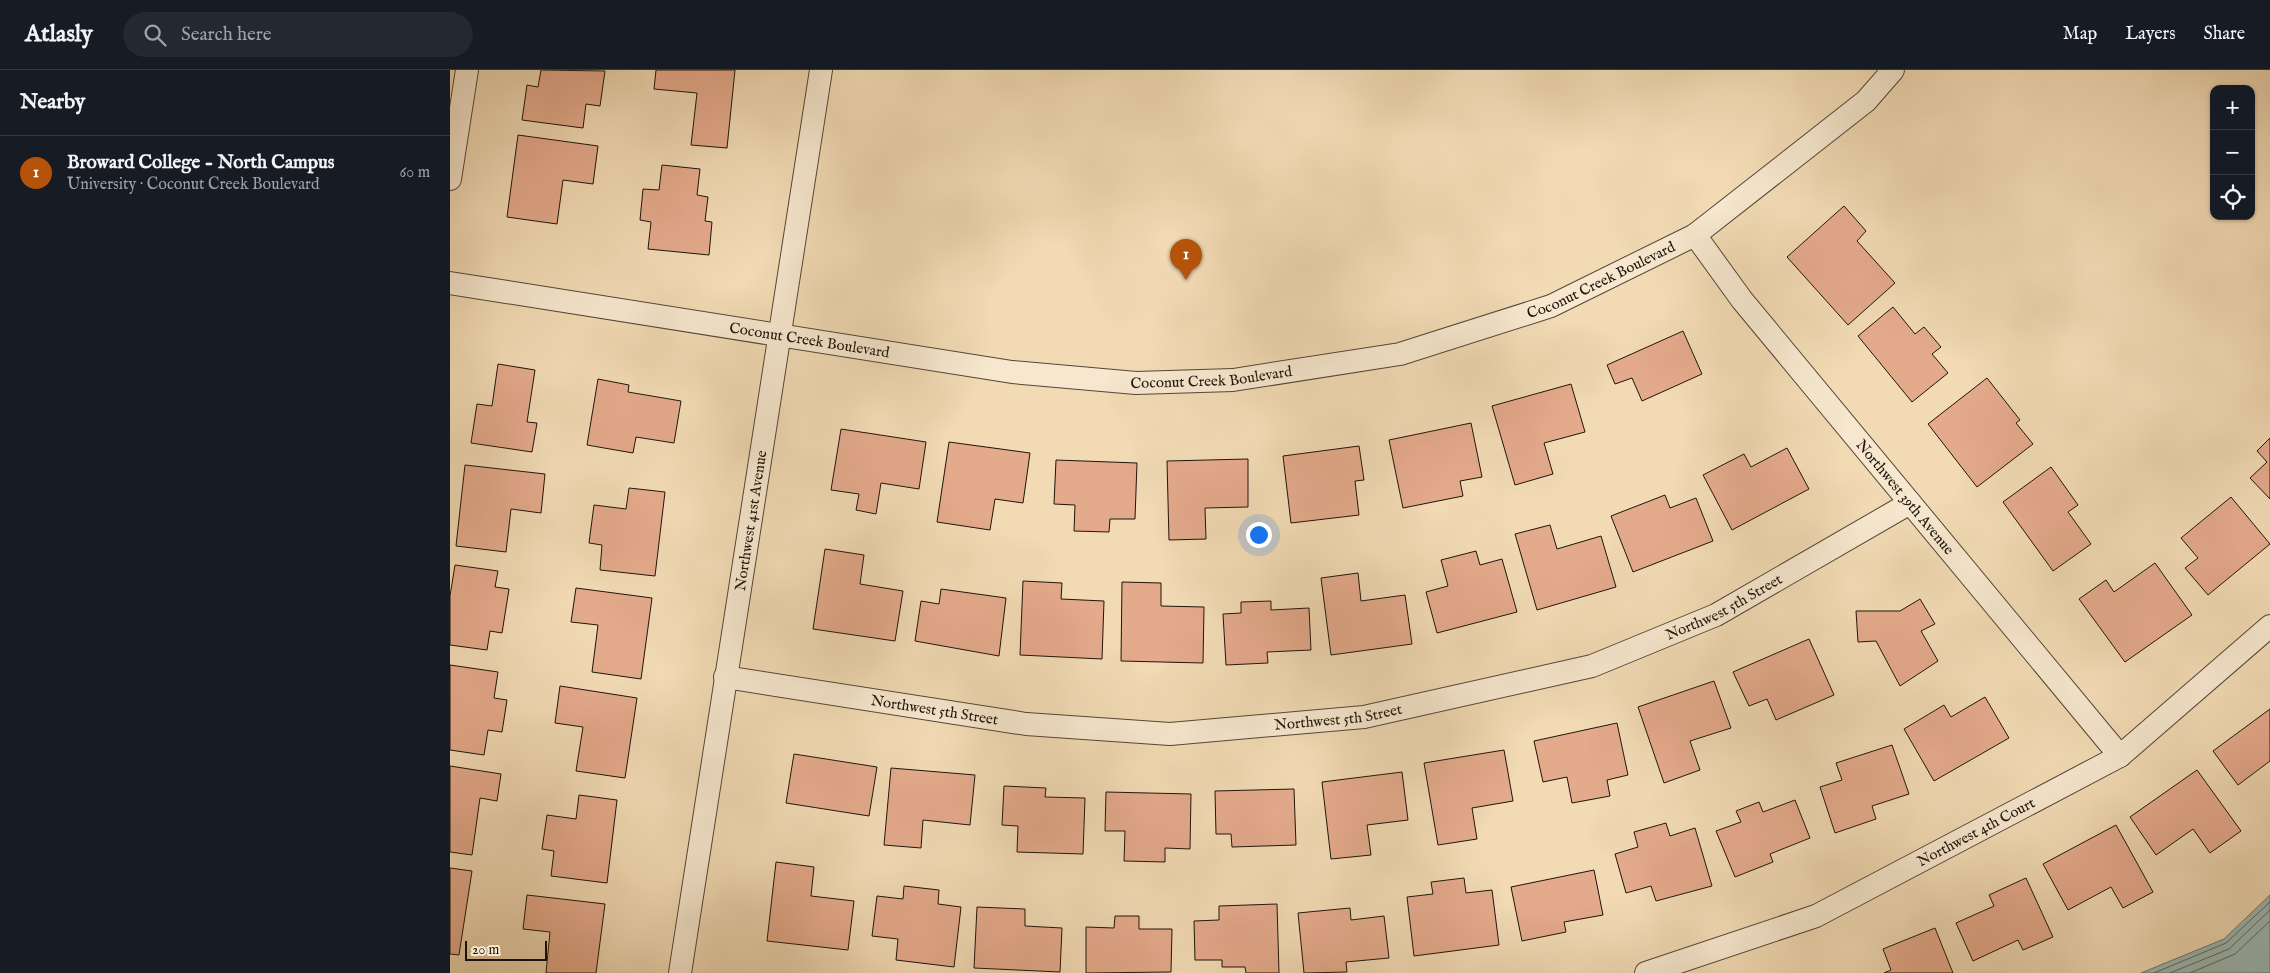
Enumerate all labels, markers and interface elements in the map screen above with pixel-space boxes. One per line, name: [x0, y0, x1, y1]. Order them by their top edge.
search box: [123, 12, 473, 57]
text: Atlasly: [25, 19, 93, 50]
icon: search: [141, 21, 169, 49]
text: Search here: [181, 23, 271, 47]
text: Map: [2063, 23, 2097, 46]
text: Layers: [2125, 23, 2176, 46]
text: Share: [2204, 23, 2245, 46]
map controls: [2210, 85, 2255, 220]
button: +: [2210, 85, 2255, 130]
text: Nearby: [20, 89, 85, 116]
button: −: [2210, 130, 2255, 175]
text: Broward College - North Campus: [67, 151, 335, 175]
text: 1: [33, 163, 39, 183]
text: 60 m: [400, 163, 430, 183]
text: University · Coconut Creek Boulevard: [67, 175, 319, 195]
button: locate: [2210, 175, 2255, 220]
street label: Coconut Creek Boulevard: [1524, 236, 1679, 323]
pin: 1: [1170, 239, 1202, 280]
street label: Coconut Creek Boulevard: [728, 318, 892, 362]
street label: Coconut Creek Boulevard: [1130, 361, 1294, 393]
street label: Northwest 39th Avenue: [1852, 435, 1959, 558]
street label: Northwest 41st Avenue: [730, 449, 771, 592]
your location: [1246, 522, 1272, 548]
street label: Northwest 5th Street: [1663, 569, 1786, 644]
street label: Northwest 5th Street: [869, 690, 999, 729]
street label: Northwest 5th Street: [1273, 699, 1404, 734]
street label: Northwest 4th Court: [1914, 793, 2038, 871]
scale bar: [465, 938, 548, 961]
text: 20 m: [472, 941, 499, 959]

